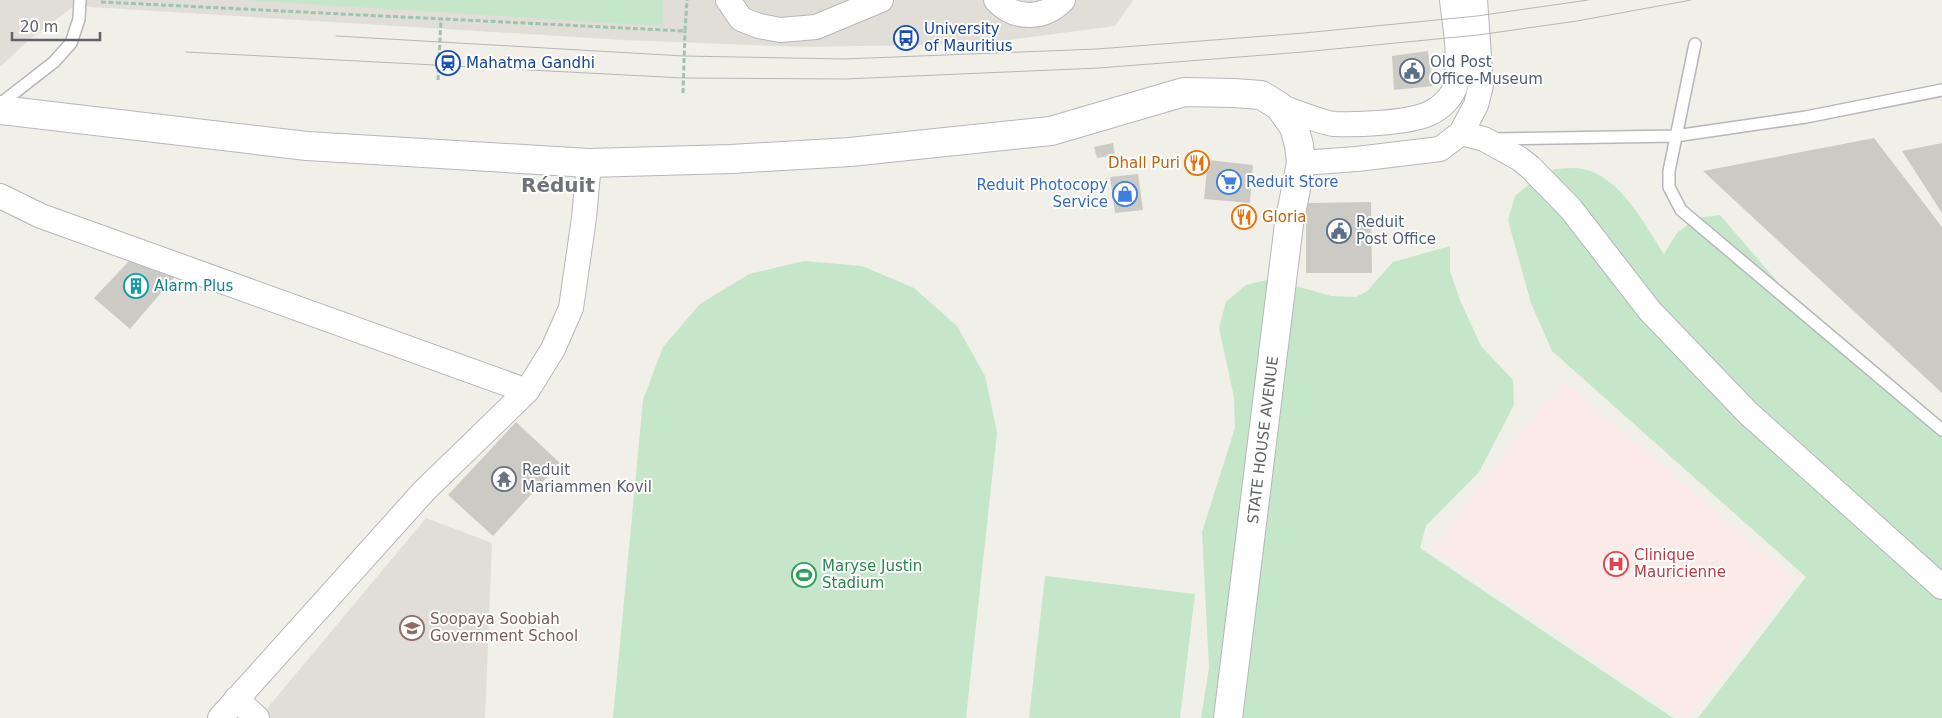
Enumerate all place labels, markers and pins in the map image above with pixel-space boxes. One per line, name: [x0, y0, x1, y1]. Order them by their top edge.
place label: University of Mauritius: [924, 20, 1013, 55]
bus stop icon: University of Mauritius: [893, 25, 919, 51]
station icon: Mahatma Gandhi: [435, 50, 461, 76]
place label: Old Post Office-Museum: [1430, 53, 1543, 88]
place label: Mahatma Gandhi: [466, 54, 595, 72]
public building icon: Old Post Office-Museum: [1399, 58, 1425, 84]
restaurant icon: Dhall Puri: [1184, 150, 1210, 176]
place label: Dhall Puri: [1108, 154, 1180, 172]
supermarket icon: Reduit Store: [1216, 169, 1242, 195]
place label: Reduit Store: [1246, 173, 1338, 191]
place label: Reduit Photocopy Service: [977, 176, 1108, 211]
shop icon: Reduit Photocopy Service: [1112, 181, 1138, 207]
restaurant icon: Gloria: [1231, 204, 1257, 230]
place label: Gloria: [1262, 208, 1307, 226]
place label: Reduit Post Office: [1356, 213, 1436, 248]
public building icon: Reduit Post Office: [1326, 218, 1352, 244]
building icon: Alarm Plus: [123, 273, 149, 299]
place label: Alarm Plus: [154, 277, 234, 295]
place label: Reduit Mariammen Kovil: [522, 461, 652, 496]
temple icon: Reduit Mariammen Kovil: [491, 466, 517, 492]
place label: Clinique Mauricienne: [1634, 546, 1726, 581]
hospital icon: Clinique Mauricienne: [1603, 551, 1629, 577]
place label: Maryse Justin Stadium: [822, 557, 922, 592]
sports icon: Maryse Justin Stadium: [791, 562, 817, 588]
place label: Soopaya Soobiah Government School: [430, 610, 578, 645]
school or university icon: Soopaya Soobiah Government School: [399, 615, 425, 641]

